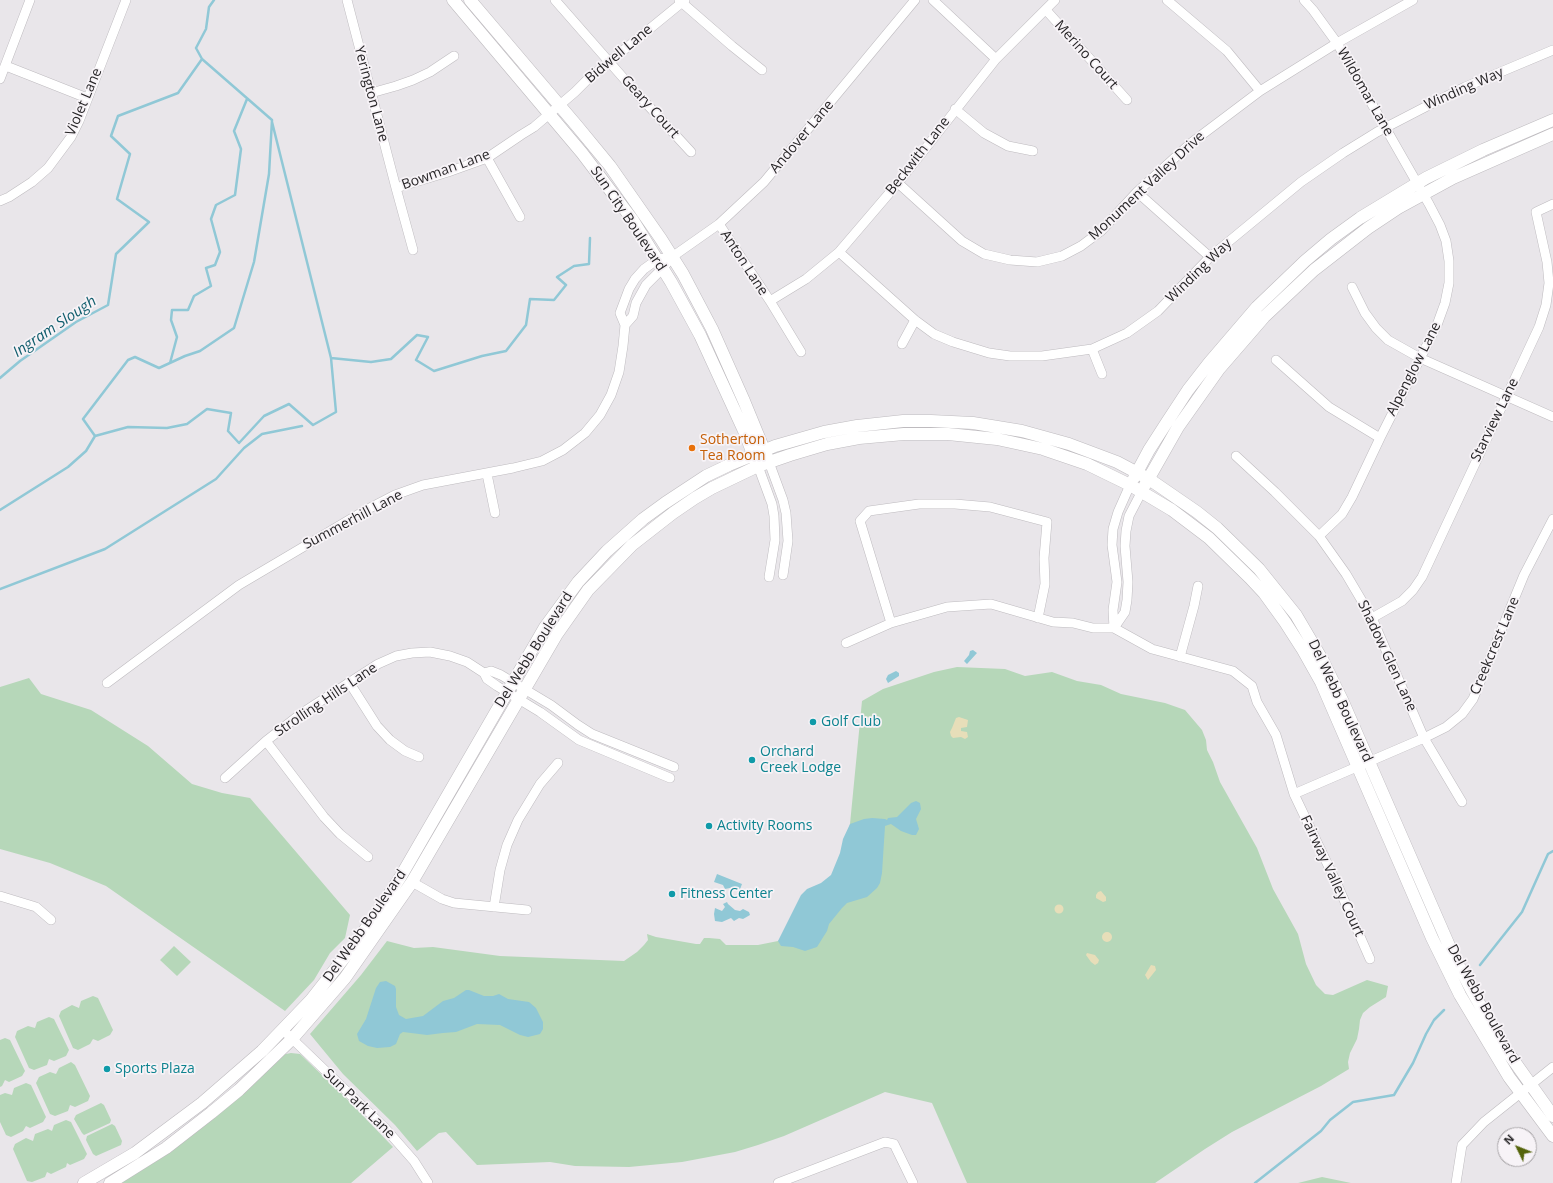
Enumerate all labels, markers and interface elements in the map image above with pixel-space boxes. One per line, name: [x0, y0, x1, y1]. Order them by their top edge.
street label: Merino Court: [1051, 17, 1121, 93]
street label: Bidwell Lane: [582, 21, 656, 87]
street label: Yerington Lane: [350, 44, 392, 144]
street label: Wildomar Lane: [1333, 45, 1397, 139]
street label: Winding Way: [1422, 64, 1506, 114]
street label: Violet Lane: [62, 66, 106, 138]
street label: Geary Court: [617, 72, 683, 142]
street label: Andover Lane: [767, 97, 837, 177]
street label: Beckwith Lane: [882, 114, 954, 198]
street label: Monument Valley Drive: [1086, 128, 1208, 244]
street label: Bowman Lane: [400, 146, 492, 194]
street label: Sun City Boulevard: [587, 163, 669, 275]
street label: Anton Lane: [717, 227, 771, 299]
street label: Winding Way: [1163, 236, 1235, 306]
water label: Ingram Slough: [10, 292, 100, 362]
street label: Alpenglow Lane: [1383, 319, 1445, 419]
street label: Starview Lane: [1468, 376, 1522, 464]
place label: Sotherton Tea Room: [700, 432, 765, 464]
marker: Sotherton Tea Room: [687, 443, 697, 453]
street label: Summerhill Lane: [300, 487, 406, 553]
street label: Del Webb Boulevard: [492, 589, 576, 711]
street label: Creekcrest Lane: [1467, 595, 1523, 697]
street label: Shadow Glen Lane: [1354, 598, 1420, 714]
street label: Del Webb Boulevard: [1304, 637, 1376, 765]
street label: Strolling Hills Lane: [272, 659, 380, 741]
place label: Golf Club: [821, 714, 881, 730]
marker: Golf Club: [808, 717, 818, 727]
place label: Orchard Creek Lodge: [760, 744, 841, 776]
marker: Orchard Creek Lodge: [747, 755, 757, 765]
street label: Fairway Valley Court: [1297, 813, 1367, 939]
place label: Activity Rooms: [717, 818, 812, 834]
marker: Activity Rooms: [704, 821, 714, 831]
street label: Del Webb Boulevard: [320, 867, 410, 985]
place label: Fitness Center: [680, 886, 773, 902]
marker: Fitness Center: [667, 889, 677, 899]
street label: Del Webb Boulevard: [1443, 942, 1523, 1066]
place label: Sports Plaza: [115, 1061, 195, 1077]
marker: Sports Plaza: [102, 1064, 112, 1074]
street label: Sun Park Lane: [320, 1066, 398, 1142]
north arrow: [1497, 1127, 1537, 1167]
text: N: [1500, 1131, 1517, 1148]

